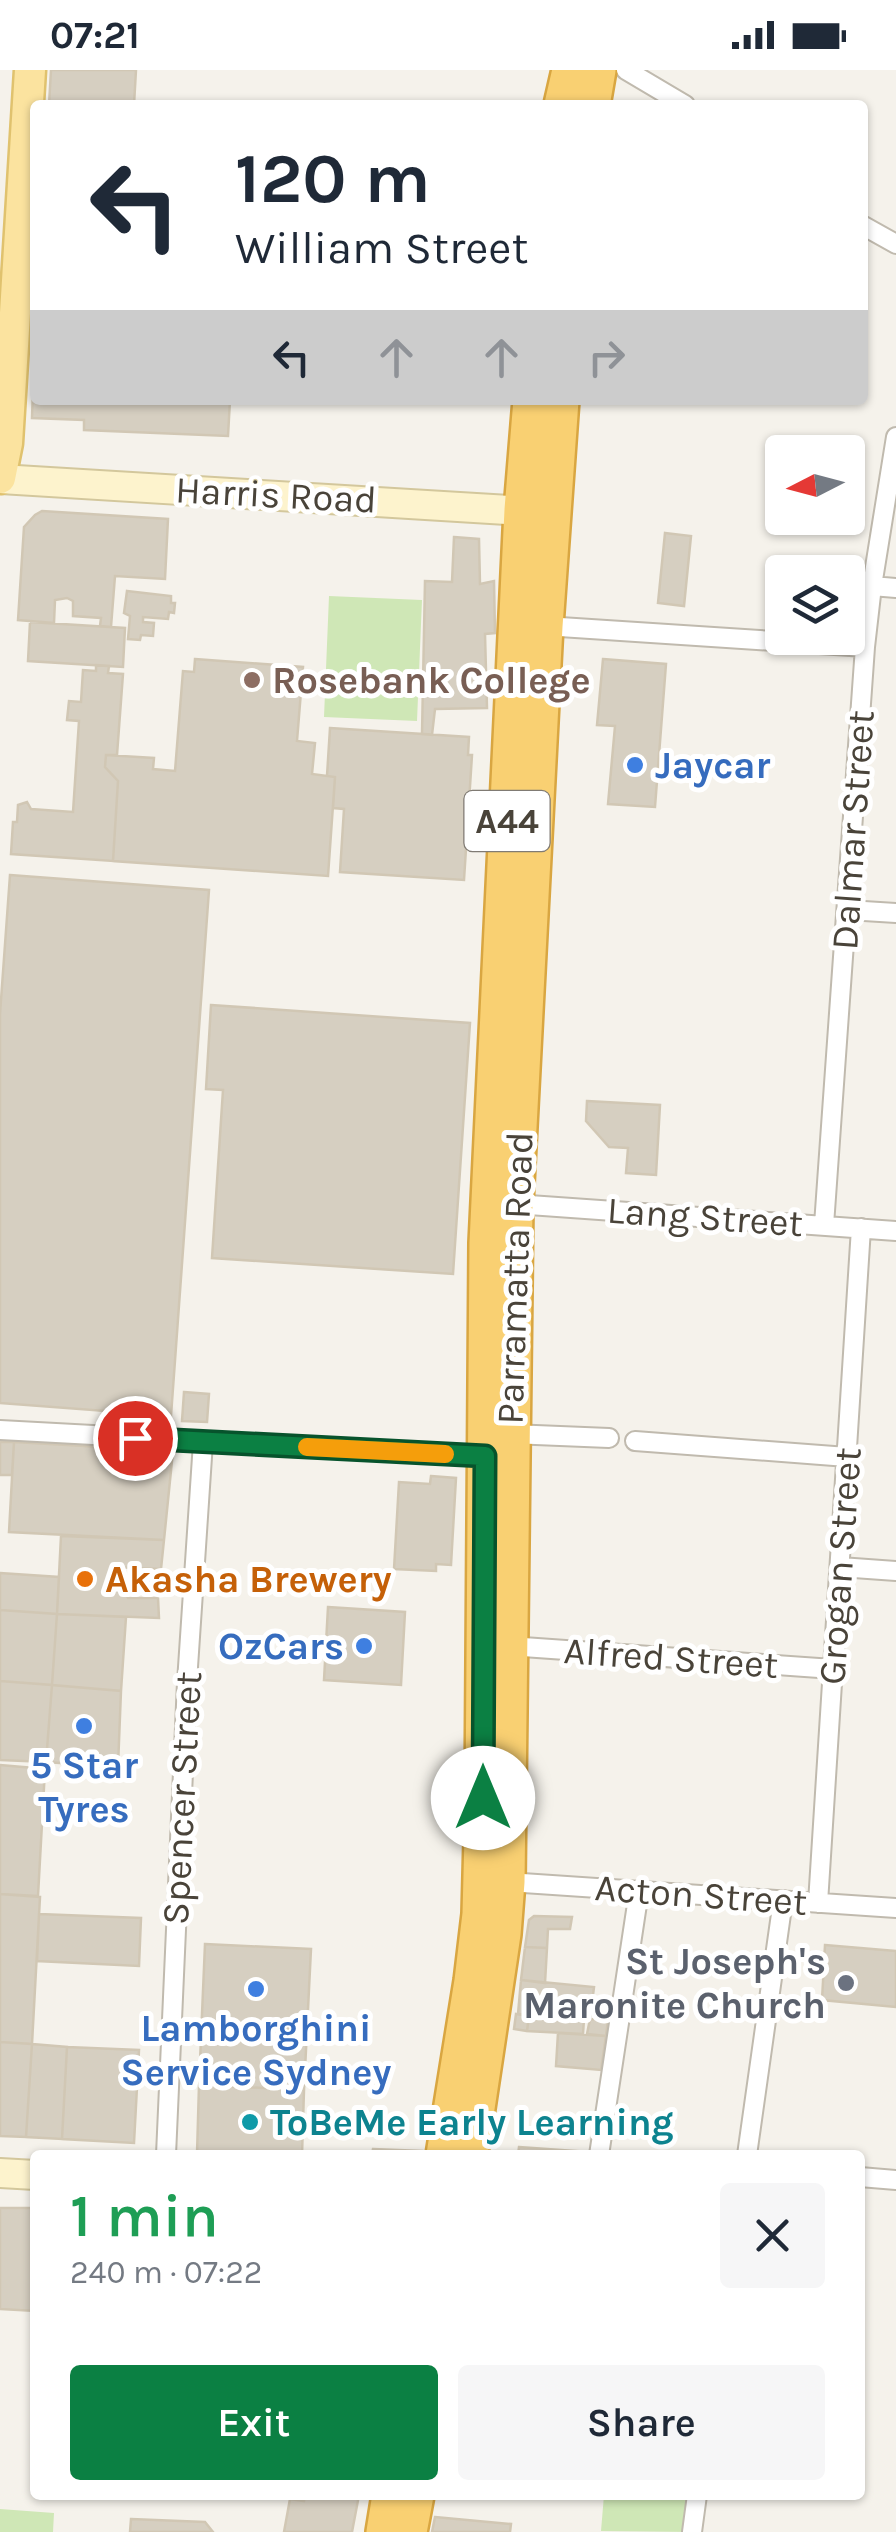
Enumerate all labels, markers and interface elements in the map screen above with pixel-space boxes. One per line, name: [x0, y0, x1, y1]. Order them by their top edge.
text: 07:21: [50, 13, 140, 58]
text: 120 m: [235, 138, 431, 220]
icon: left: [70, 140, 200, 270]
text: William Street: [235, 222, 528, 274]
icon: left: [264, 330, 319, 385]
icon: ahead: [369, 330, 424, 385]
icon: ahead: [474, 330, 529, 385]
icon: right: [579, 330, 634, 385]
north arrow: [765, 435, 865, 535]
map controls: [765, 435, 865, 655]
street label: Harris Road: [174, 467, 378, 523]
button: layers: [765, 555, 865, 655]
place label: Rosebank College: [272, 658, 591, 703]
marker: Rosebank College: [241, 669, 263, 691]
street label: Dalmar Street: [822, 709, 884, 951]
place label: Jaycar: [655, 743, 771, 788]
marker: Jaycar: [624, 754, 646, 776]
road number: A44: [464, 791, 550, 851]
street label: Parramatta Road: [487, 1131, 543, 1425]
street label: Lang Street: [605, 1188, 805, 1246]
pin: [93, 1396, 178, 1481]
icon: arrive: [108, 1411, 163, 1466]
street label: Grogan Street: [809, 1446, 871, 1686]
place label: Akasha Brewery: [105, 1557, 392, 1602]
marker: Akasha Brewery: [74, 1568, 96, 1590]
place label: OzCars: [218, 1624, 344, 1669]
street label: Alfred Street: [562, 1628, 780, 1688]
marker: OzCars: [353, 1635, 375, 1657]
street label: Spencer Street: [153, 1670, 211, 1926]
marker: 5 Star Tyres: [73, 1715, 95, 1737]
place label: 5 Star Tyres: [30, 1743, 138, 1832]
position arrow: [431, 1746, 535, 1850]
street label: Acton Street: [593, 1865, 809, 1925]
place label: St Joseph's Maronite Church: [523, 1939, 826, 2028]
marker: St Joseph's Maronite Church: [835, 1972, 857, 1994]
marker: Lamborghini Service Sydney: [245, 1978, 267, 2000]
place label: Lamborghini Service Sydney: [121, 2006, 391, 2095]
place label: ToBeMe Early Learning: [270, 2100, 674, 2145]
marker: ToBeMe Early Learning: [239, 2111, 261, 2133]
text: 1 min: [70, 2181, 219, 2251]
button: close: [720, 2183, 825, 2288]
text: 240 m · 07:22: [70, 2254, 262, 2291]
button: Exit: [70, 2365, 438, 2480]
button: Share: [458, 2365, 825, 2480]

